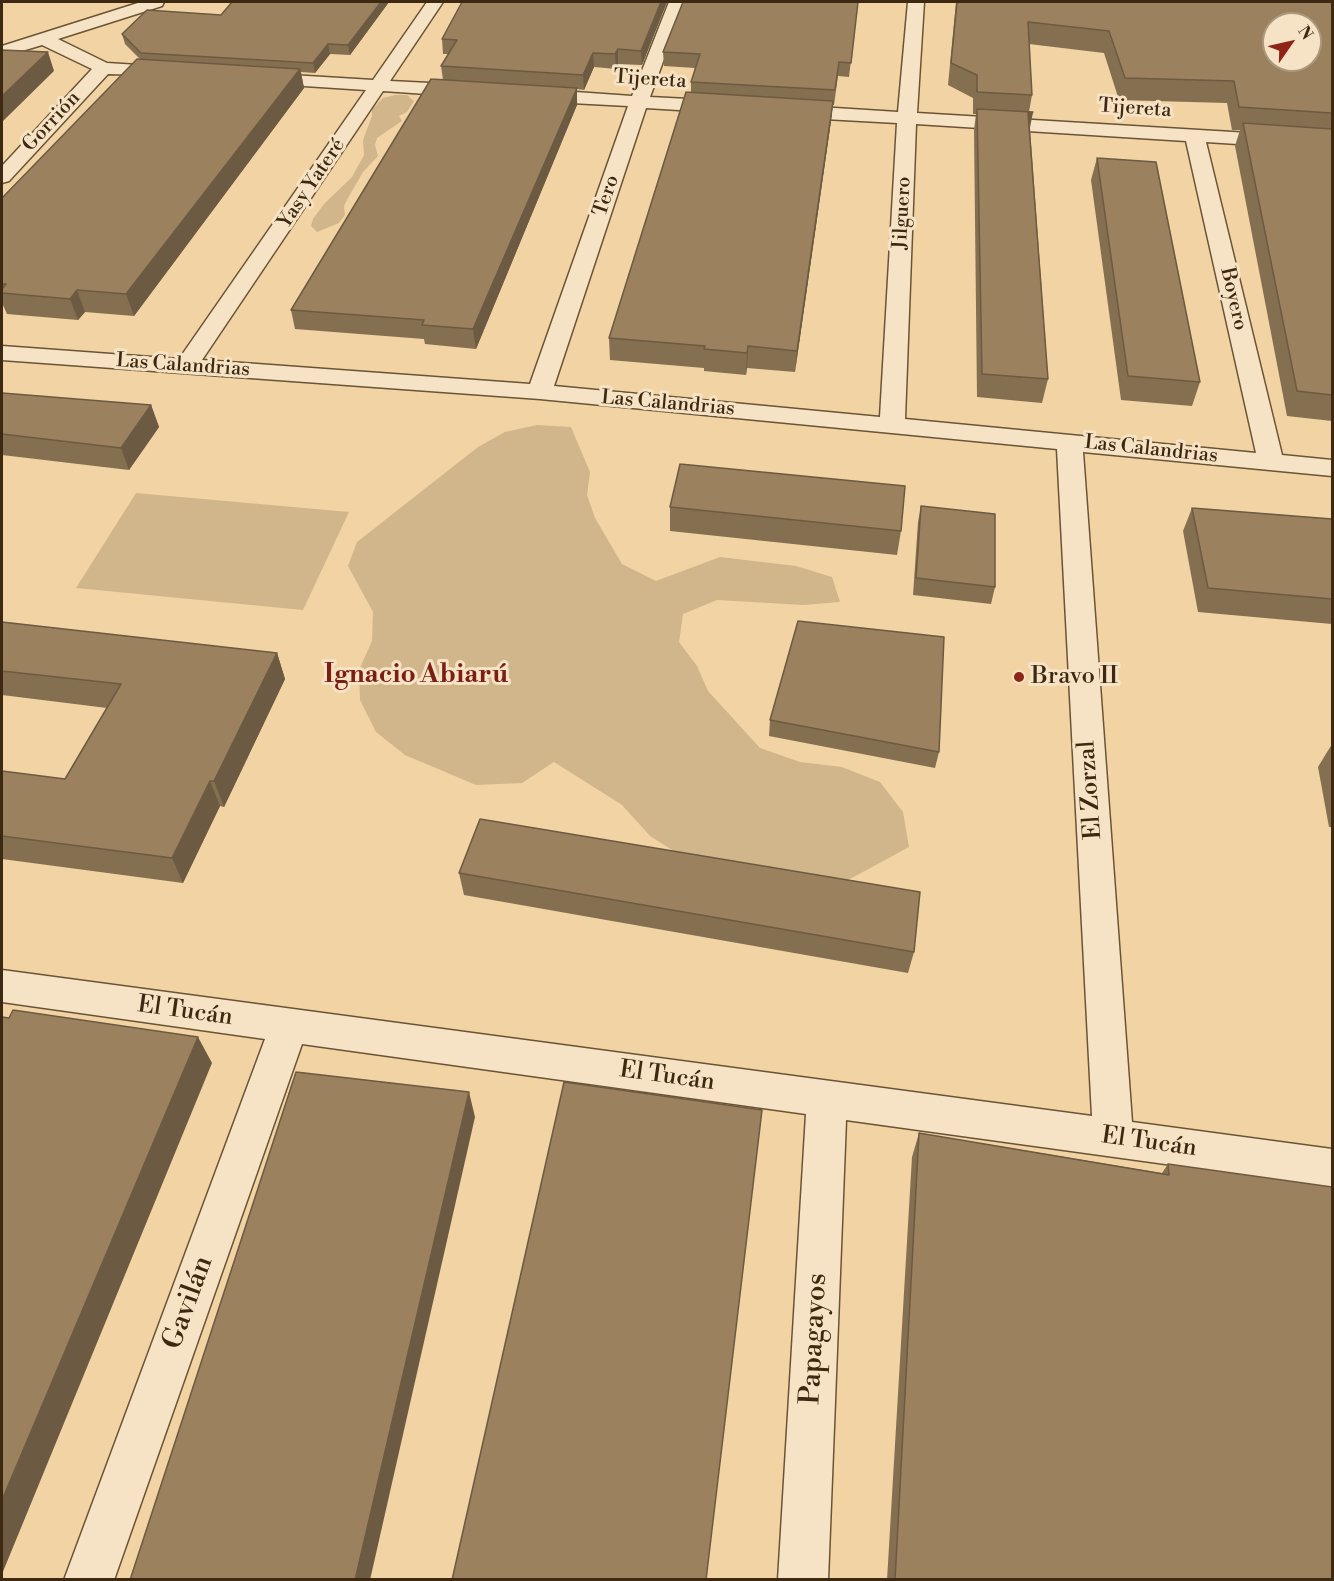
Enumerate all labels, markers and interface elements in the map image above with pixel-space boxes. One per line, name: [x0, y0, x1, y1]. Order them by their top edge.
north arrow: [1262, 12, 1322, 72]
text: N: [1293, 22, 1317, 44]
street label: Tijereta: [613, 65, 687, 95]
street label: Gorrión: [18, 87, 86, 157]
street label: Tijereta: [1098, 94, 1172, 124]
street label: Yasy Yateré: [273, 135, 351, 233]
street label: Tero: [589, 172, 625, 220]
street label: Jilguero: [889, 176, 917, 250]
street label: Boyero: [1214, 265, 1252, 333]
street label: Las Calandrias: [115, 349, 251, 383]
street label: Las Calandrias: [600, 386, 736, 422]
street label: Las Calandrias: [1083, 431, 1219, 469]
district label: Ignacio Abiarú: [324, 660, 508, 692]
place label: Bravo II: [1031, 663, 1118, 691]
marker: Bravo II: [1012, 670, 1026, 684]
street label: El Zorzal: [1073, 740, 1109, 840]
street label: El Tucán: [136, 991, 234, 1033]
street label: El Tucán: [618, 1056, 716, 1098]
street label: El Tucán: [1100, 1122, 1198, 1164]
street label: Gavilán: [157, 1252, 221, 1354]
street label: Papagayos: [795, 1272, 835, 1406]

